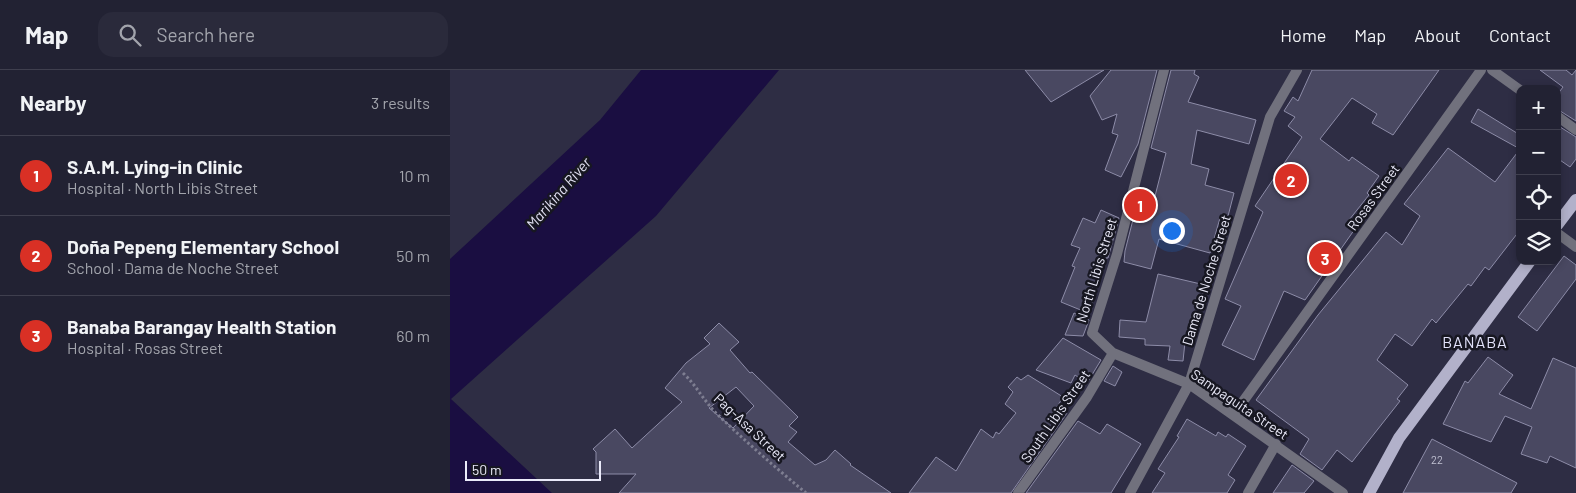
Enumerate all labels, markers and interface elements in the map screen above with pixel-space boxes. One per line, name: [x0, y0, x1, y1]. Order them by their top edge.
search box: [98, 12, 448, 57]
text: Map: [25, 20, 68, 49]
icon: search: [116, 21, 144, 49]
text: Search here: [156, 23, 255, 46]
text: Home: [1280, 24, 1326, 46]
text: Map: [1354, 24, 1386, 46]
text: About: [1414, 24, 1461, 46]
text: Contact: [1489, 24, 1551, 46]
map controls: [1516, 85, 1561, 265]
button: +: [1516, 85, 1561, 130]
text: Nearby: [20, 90, 86, 115]
text: 3 results: [371, 93, 430, 112]
button: −: [1516, 130, 1561, 175]
water label: Marikina River: [522, 153, 595, 233]
text: S.A.M. Lying-in Clinic: [67, 155, 243, 178]
pin: 2: [1275, 161, 1307, 199]
street label: Rosas Street: [1343, 161, 1403, 233]
text: 1: [33, 166, 39, 185]
text: 10 m: [399, 166, 430, 185]
button: locate: [1516, 175, 1561, 220]
text: Hospital · North Libis Street: [67, 178, 258, 197]
pin: 1: [1124, 186, 1156, 224]
street label: Dama de Noche Street: [1178, 213, 1234, 347]
street label: North Libis Street: [1072, 216, 1120, 324]
your location: [1159, 218, 1185, 244]
button: layers: [1516, 220, 1561, 265]
text: Doña Pepeng Elementary School: [67, 235, 339, 258]
pin: 3: [1309, 239, 1341, 277]
text: 2: [32, 246, 40, 265]
text: 50 m: [396, 246, 430, 265]
text: School · Dama de Noche Street: [67, 258, 279, 277]
text: Banaba Barangay Health Station: [67, 315, 337, 338]
text: 3: [32, 326, 40, 345]
text: 60 m: [396, 326, 430, 345]
district label: BANABA: [1442, 332, 1508, 351]
text: Hospital · Rosas Street: [67, 338, 223, 357]
street label: Sampaguita Street: [1188, 365, 1292, 443]
street label: South Libis Street: [1017, 366, 1093, 466]
street label: Pag-Asa Street: [711, 389, 789, 465]
house number: 22: [1431, 453, 1443, 466]
scale bar: [465, 458, 601, 481]
text: 50 m: [472, 461, 501, 478]

